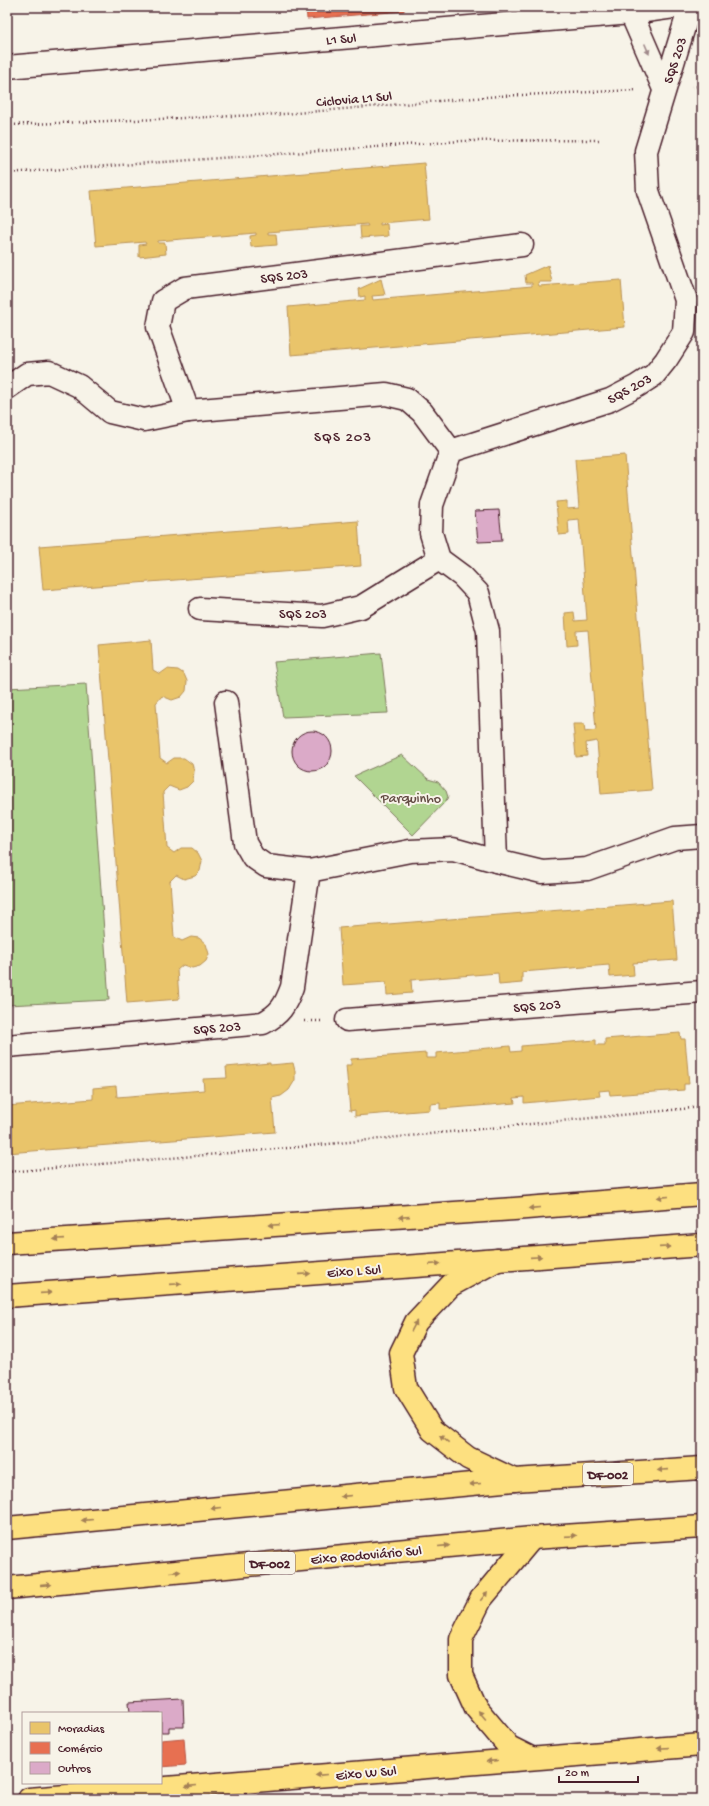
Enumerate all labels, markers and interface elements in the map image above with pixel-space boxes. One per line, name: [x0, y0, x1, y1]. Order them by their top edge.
street label: L1 Sul: [325, 31, 357, 50]
street label: SQS 203: [661, 35, 692, 86]
one-way arrow: [644, 43, 650, 54]
street label: Ciclovia L1 Sul: [315, 89, 393, 112]
street label: SQS 203: [260, 266, 309, 289]
street label: SQS 203: [605, 371, 655, 409]
district label: SQS 203: [314, 429, 372, 447]
street label: SQS 203: [279, 607, 327, 624]
park label: Parquinho: [380, 791, 441, 808]
street label: SQS 203: [513, 997, 562, 1018]
street label: SQS 203: [193, 1019, 242, 1040]
one-way arrow: [657, 1194, 669, 1201]
one-way arrow: [528, 1204, 540, 1211]
one-way arrow: [398, 1213, 410, 1220]
one-way arrow: [268, 1221, 280, 1228]
one-way arrow: [53, 1236, 65, 1243]
one-way arrow: [659, 1244, 671, 1251]
one-way arrow: [530, 1253, 542, 1260]
one-way arrow: [429, 1261, 441, 1268]
street label: Eixo L Sul: [326, 1262, 382, 1283]
one-way arrow: [299, 1270, 311, 1277]
one-way arrow: [170, 1280, 182, 1287]
one-way arrow: [40, 1290, 52, 1297]
one-way arrow: [410, 1321, 417, 1332]
one-way arrow: [439, 1435, 450, 1444]
road number: DF-002: [583, 1463, 633, 1485]
one-way arrow: [657, 1467, 669, 1474]
one-way arrow: [469, 1480, 481, 1487]
one-way arrow: [340, 1493, 352, 1499]
one-way arrow: [210, 1505, 222, 1511]
one-way arrow: [81, 1517, 93, 1523]
one-way arrow: [565, 1532, 577, 1539]
street label: Eixo Rodoviário Sul: [310, 1543, 422, 1570]
one-way arrow: [438, 1543, 450, 1550]
road number: DF-002: [245, 1552, 295, 1574]
one-way arrow: [169, 1569, 181, 1576]
one-way arrow: [40, 1581, 52, 1588]
one-way arrow: [480, 1590, 488, 1601]
one-way arrow: [477, 1709, 486, 1720]
legend: [22, 1712, 162, 1784]
text: Moradias: [58, 1723, 105, 1737]
text: Comércio: [58, 1743, 103, 1757]
one-way arrow: [657, 1744, 669, 1751]
one-way arrow: [486, 1758, 498, 1765]
scale bar: [559, 1758, 638, 1784]
text: Outros: [58, 1763, 91, 1777]
street label: Eixo W Sul: [335, 1763, 397, 1786]
text: 20 m: [565, 1767, 590, 1781]
one-way arrow: [315, 1772, 327, 1779]
one-way arrow: [185, 1783, 197, 1790]

